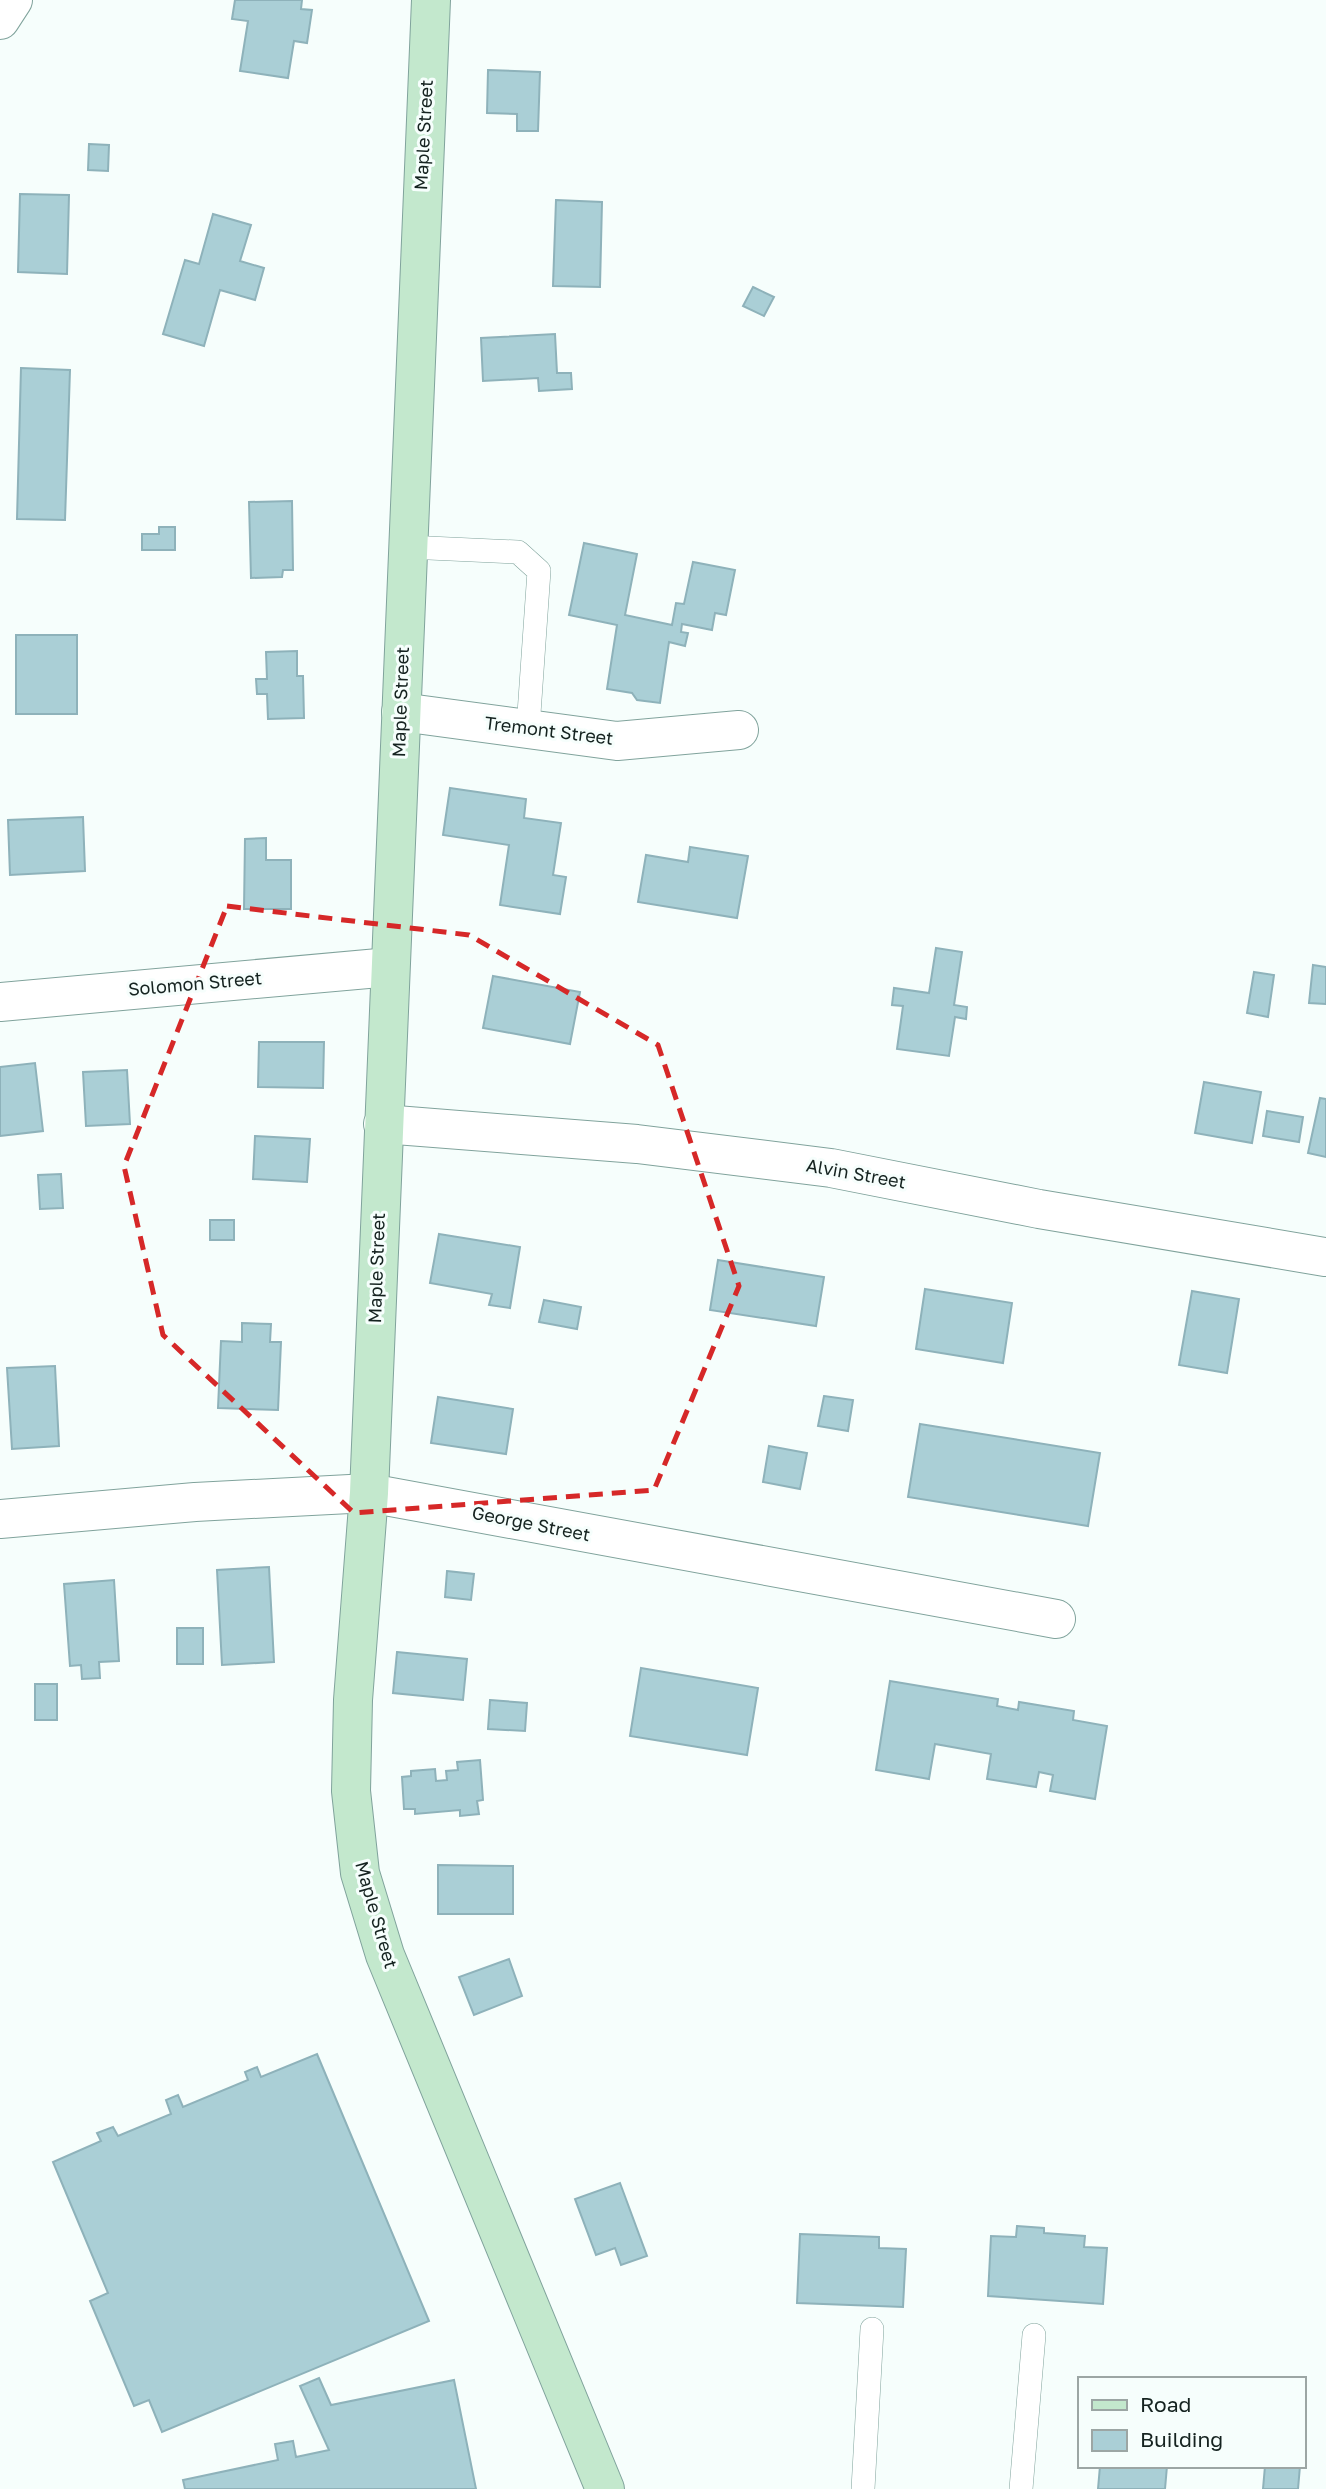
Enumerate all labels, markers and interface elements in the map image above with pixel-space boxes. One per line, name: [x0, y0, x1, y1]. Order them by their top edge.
street label: Maple Street: [409, 79, 437, 191]
street label: Maple Street: [387, 646, 413, 758]
street label: Tremont Street: [484, 711, 615, 749]
street label: Solomon Street: [127, 966, 263, 1000]
street label: Alvin Street: [805, 1153, 908, 1193]
street label: Maple Street: [363, 1212, 389, 1324]
street label: George Street: [470, 1501, 592, 1545]
street label: Maple Street: [351, 1859, 403, 1971]
legend: [1078, 2377, 1305, 2468]
text: Road: [1140, 2391, 1191, 2417]
text: Building: [1140, 2426, 1223, 2452]

